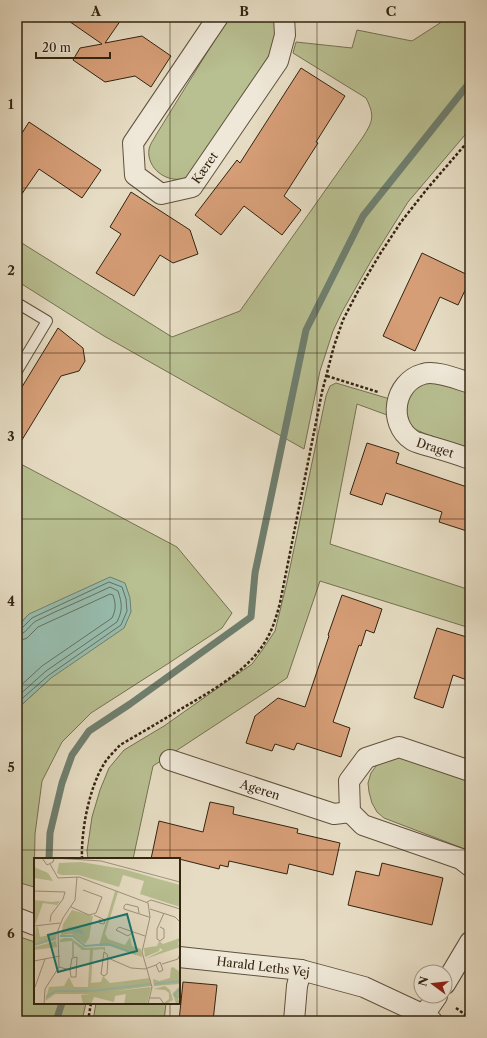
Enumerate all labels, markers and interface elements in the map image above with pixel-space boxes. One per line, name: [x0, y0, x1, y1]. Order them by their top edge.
text: A: [90, 3, 102, 19]
text: B: [239, 3, 249, 19]
text: C: [386, 3, 396, 19]
scale bar: [36, 34, 110, 60]
text: 20 m: [42, 40, 71, 55]
text: 1: [8, 96, 14, 112]
street label: Kæret: [188, 148, 221, 186]
text: 2: [7, 262, 15, 278]
text: 3: [7, 428, 15, 444]
street label: Draget: [415, 434, 456, 461]
text: 4: [7, 593, 15, 609]
text: 5: [7, 759, 15, 775]
street label: Ageren: [237, 776, 282, 803]
inset map: [34, 858, 180, 1004]
text: 6: [7, 925, 15, 941]
street label: Harald Leths Vej: [216, 953, 311, 980]
north arrow: [413, 964, 453, 1004]
text: N: [415, 975, 431, 988]

